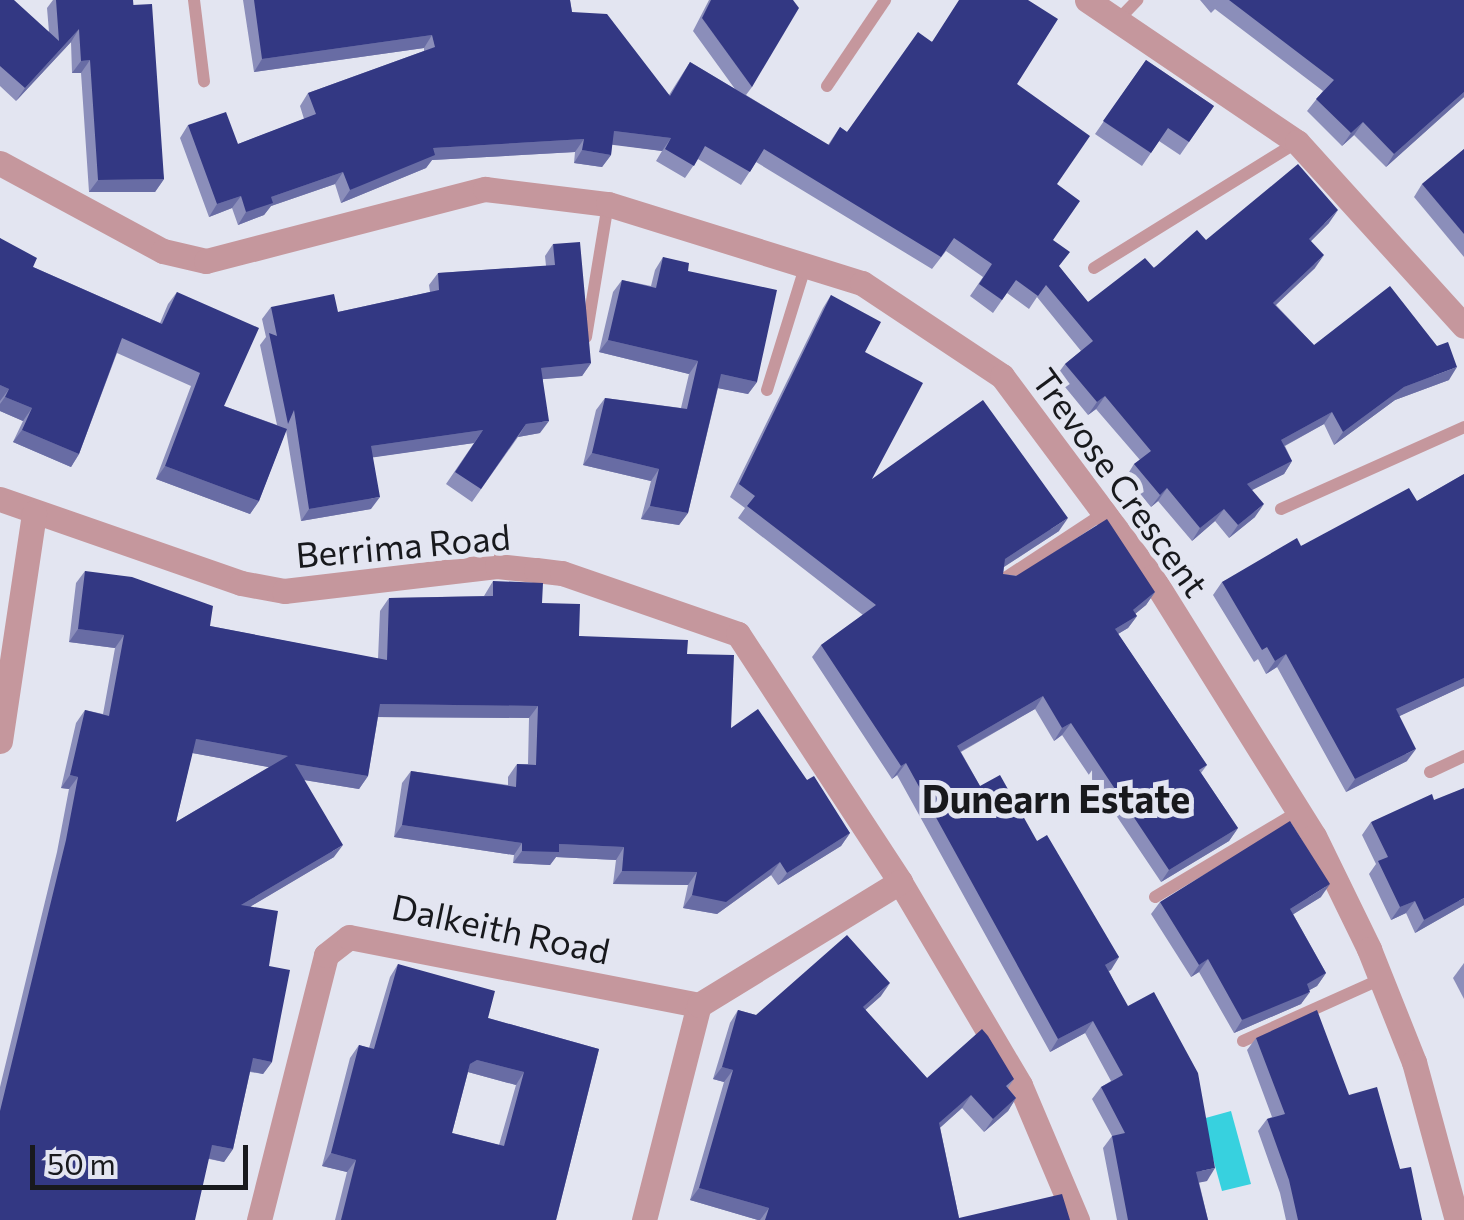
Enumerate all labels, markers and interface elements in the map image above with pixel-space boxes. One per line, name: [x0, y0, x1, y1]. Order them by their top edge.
street label: Trevose Crescent: [1024, 360, 1218, 604]
street label: Berrima Road: [294, 515, 512, 575]
district label: Dunearn Estate: [922, 775, 1190, 821]
street label: Dalkeith Road: [388, 884, 614, 972]
scale bar: [35, 1125, 252, 1187]
text: 50 m: [47, 1144, 116, 1181]

